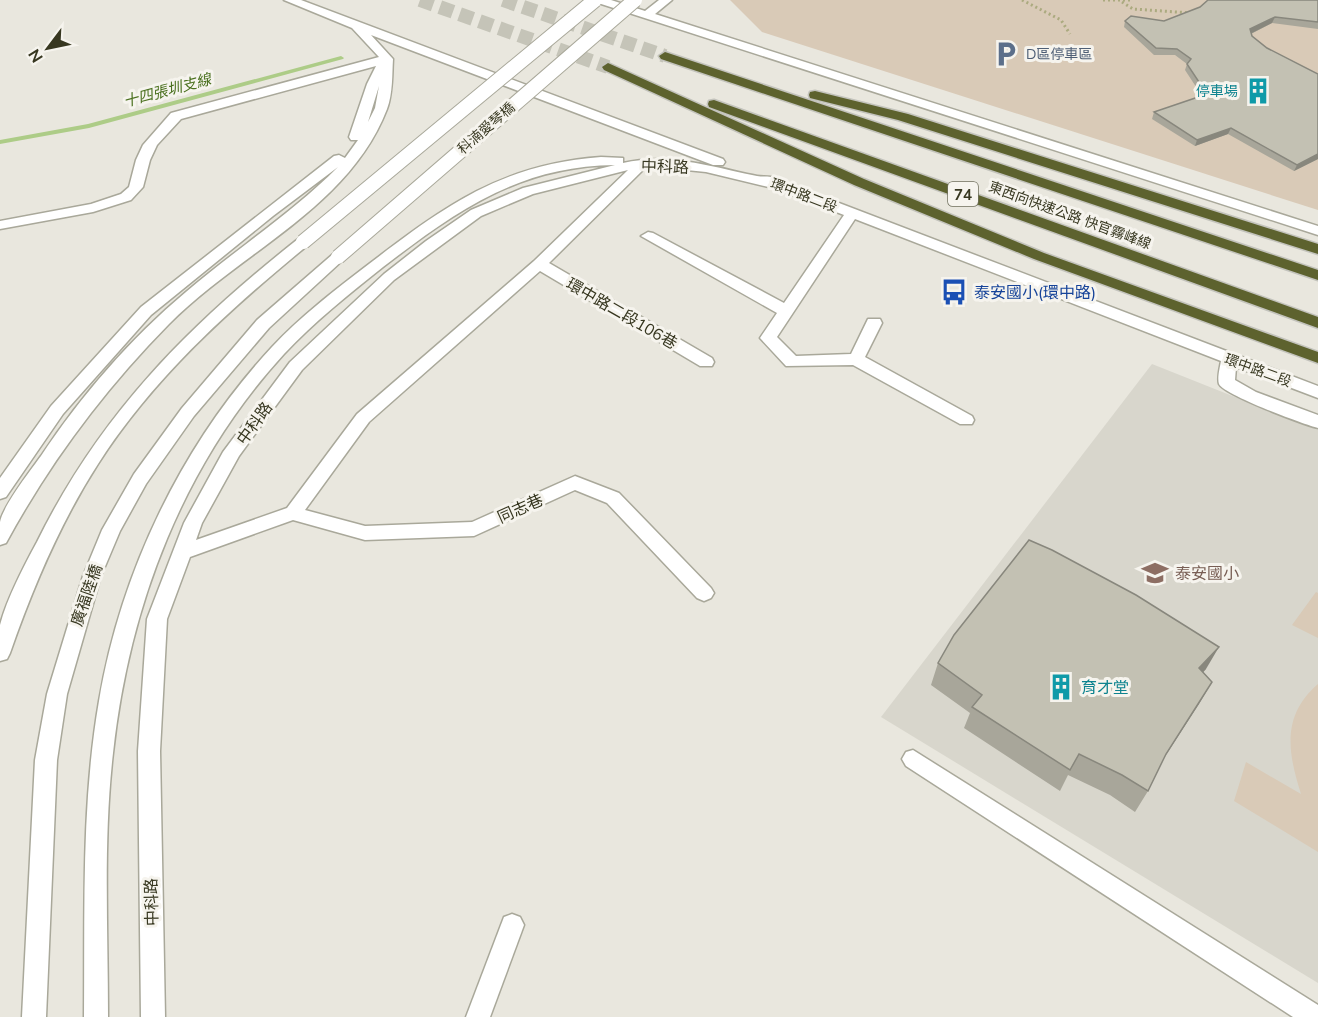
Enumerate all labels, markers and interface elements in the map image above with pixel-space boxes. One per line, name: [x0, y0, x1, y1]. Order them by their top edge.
north arrow: [18, 18, 78, 78]
parking icon: D區停車區: [991, 39, 1021, 69]
place label: D區停車區: [1026, 45, 1092, 63]
text: N: [24, 46, 47, 66]
water label: 十四張圳支線: [121, 69, 215, 111]
building icon: 停車場: [1243, 76, 1273, 106]
place label: 停車場: [1196, 82, 1238, 100]
street label: 科湳愛琴橋: [454, 98, 518, 158]
street label: 中科路: [641, 155, 689, 177]
street label: 環中路二段: [768, 174, 840, 216]
street label: 東西向快速公路 快官霧峰線: [986, 177, 1154, 253]
road number: 74: [948, 182, 978, 206]
street label: 環中路二段106巷: [563, 273, 681, 353]
bus stop icon: 泰安國小(環中路): [939, 277, 969, 307]
place label: 泰安國小(環中路): [974, 282, 1096, 302]
street label: 環中路二段: [1222, 350, 1294, 390]
street label: 中科路: [232, 398, 276, 448]
street label: 同志巷: [494, 489, 546, 527]
school or university icon: 泰安國小: [1140, 558, 1170, 588]
street label: 廣福陸橋: [66, 561, 106, 629]
place label: 泰安國小: [1175, 563, 1239, 583]
building icon: 育才堂: [1046, 672, 1076, 702]
place label: 育才堂: [1081, 677, 1129, 697]
street label: 中科路: [141, 878, 161, 926]

